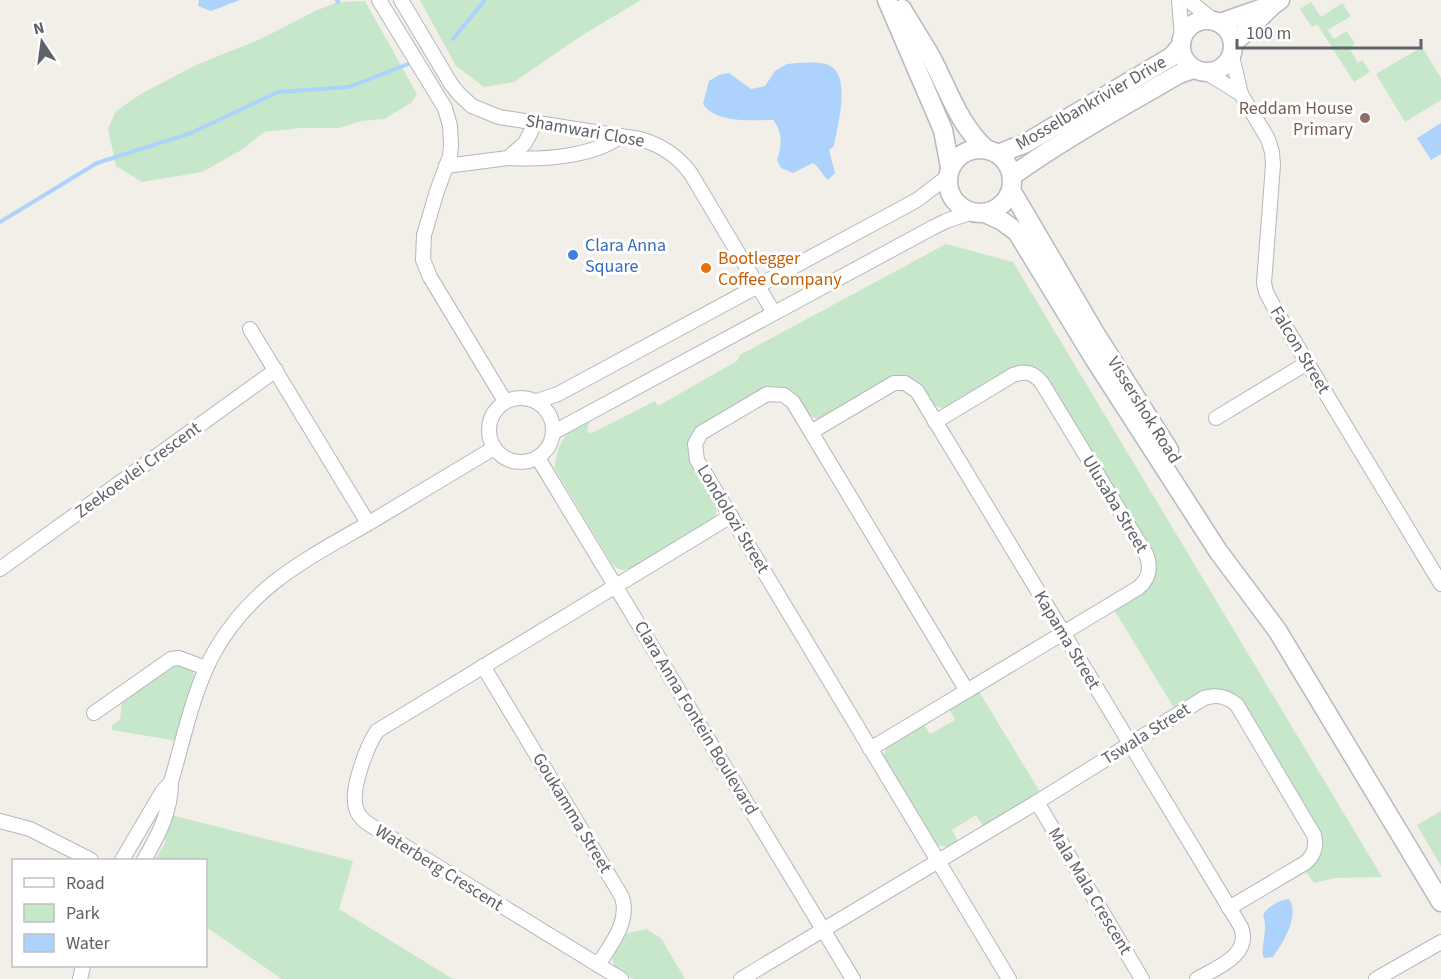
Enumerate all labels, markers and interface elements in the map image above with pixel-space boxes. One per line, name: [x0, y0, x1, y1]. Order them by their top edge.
north arrow: [12, 12, 72, 72]
scale bar: [1237, 12, 1422, 50]
text: N: [31, 16, 47, 40]
text: 100 m: [1246, 21, 1291, 46]
street label: Mosselbankrivier Drive: [1011, 50, 1171, 156]
place label: Reddam House Primary: [1239, 96, 1354, 142]
street label: Shamwari Close: [523, 108, 647, 154]
marker: Reddam House Primary: [1358, 111, 1372, 125]
place label: Clara Anna Square: [585, 233, 666, 279]
place label: Bootlegger Coffee Company: [718, 246, 842, 292]
marker: Clara Anna Square: [566, 248, 580, 262]
marker: Bootlegger Coffee Company: [699, 261, 713, 275]
street label: Falcon Street: [1264, 302, 1336, 398]
street label: Vissershok Road: [1101, 352, 1187, 468]
street label: Zeekoevlei Crescent: [70, 416, 206, 524]
street label: Ulusaba Street: [1076, 450, 1154, 558]
street label: Londolozi Street: [691, 460, 775, 578]
street label: Kapama Street: [1028, 586, 1106, 694]
street label: Clara Anna Fontein Boulevard: [628, 616, 764, 820]
street label: Tswala Street: [1097, 697, 1195, 771]
street label: Goukamma Street: [526, 748, 618, 878]
street label: Waterberg Crescent: [370, 819, 508, 917]
street label: Mala Mala Crescent: [1042, 823, 1138, 959]
legend: [12, 859, 207, 967]
text: Road: [66, 871, 105, 896]
text: Park: [66, 901, 100, 926]
text: Water: [66, 931, 110, 956]

